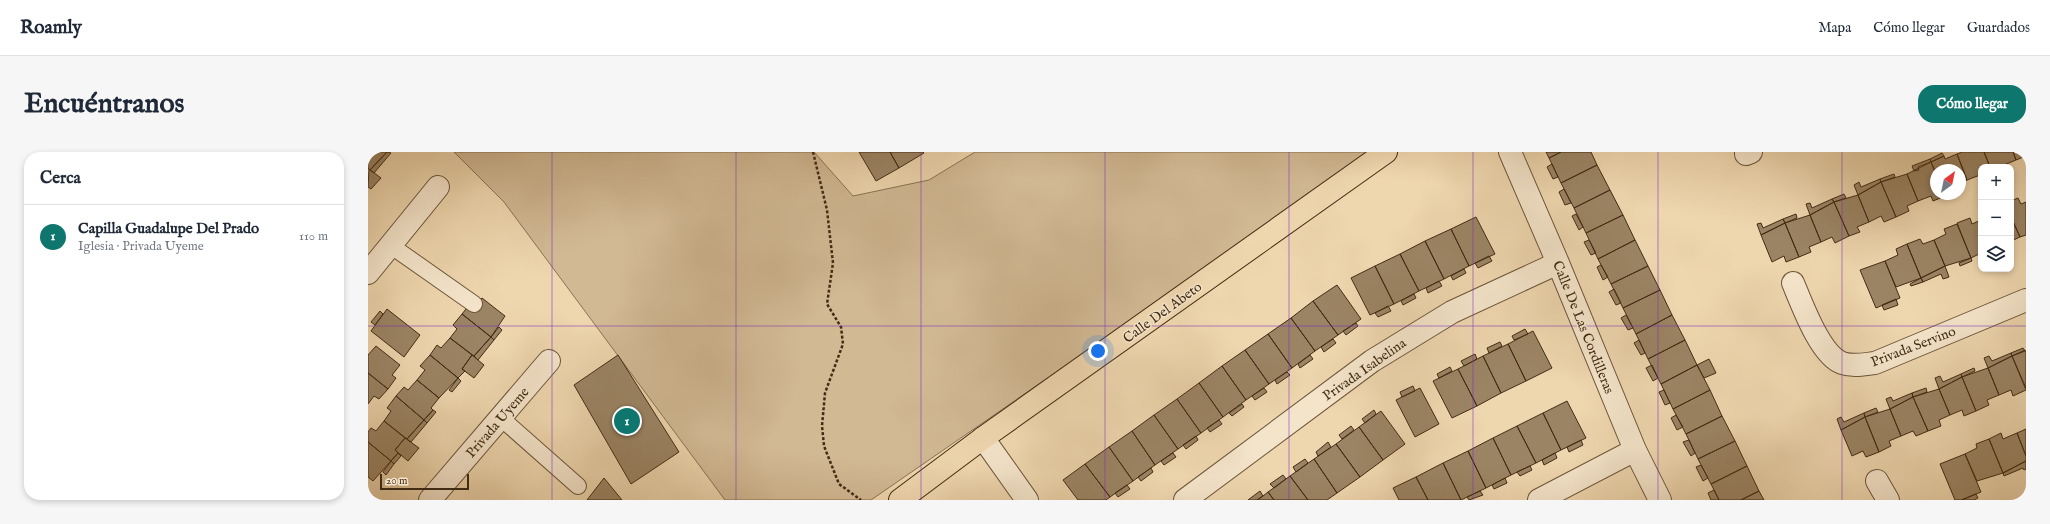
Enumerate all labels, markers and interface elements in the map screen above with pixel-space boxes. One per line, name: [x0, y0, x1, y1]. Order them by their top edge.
text: Roamly: [20, 16, 82, 40]
text: Mapa: [1818, 19, 1851, 37]
text: Cómo llegar: [1873, 19, 1945, 37]
text: Guardados: [1967, 19, 2030, 37]
button: Cómo llegar: [1918, 85, 2026, 123]
text: Encuéntranos: [24, 87, 184, 122]
north arrow: [1930, 164, 1966, 200]
map controls: [1978, 164, 2014, 272]
button: +: [1978, 164, 2014, 200]
text: Cerca: [40, 168, 81, 189]
button: −: [1978, 200, 2014, 236]
text: Capilla Guadalupe Del Prado: [78, 219, 259, 238]
text: 1: [51, 228, 55, 245]
text: 110 m: [299, 228, 328, 245]
button: layers: [1978, 236, 2014, 272]
text: Iglesia · Privada Uyeme: [78, 238, 204, 255]
street label: Calle De Las Cordilleras: [1548, 258, 1618, 397]
street label: Calle Del Abeto: [1120, 278, 1206, 348]
street label: Privada Servino: [1868, 322, 1959, 371]
street label: Privada Isabelina: [1319, 334, 1411, 405]
your location: [1088, 341, 1108, 361]
street label: Privada Uyeme: [462, 383, 534, 462]
pin: 1: [614, 406, 640, 436]
scale bar: [380, 472, 469, 491]
text: 20 m: [386, 474, 407, 488]

